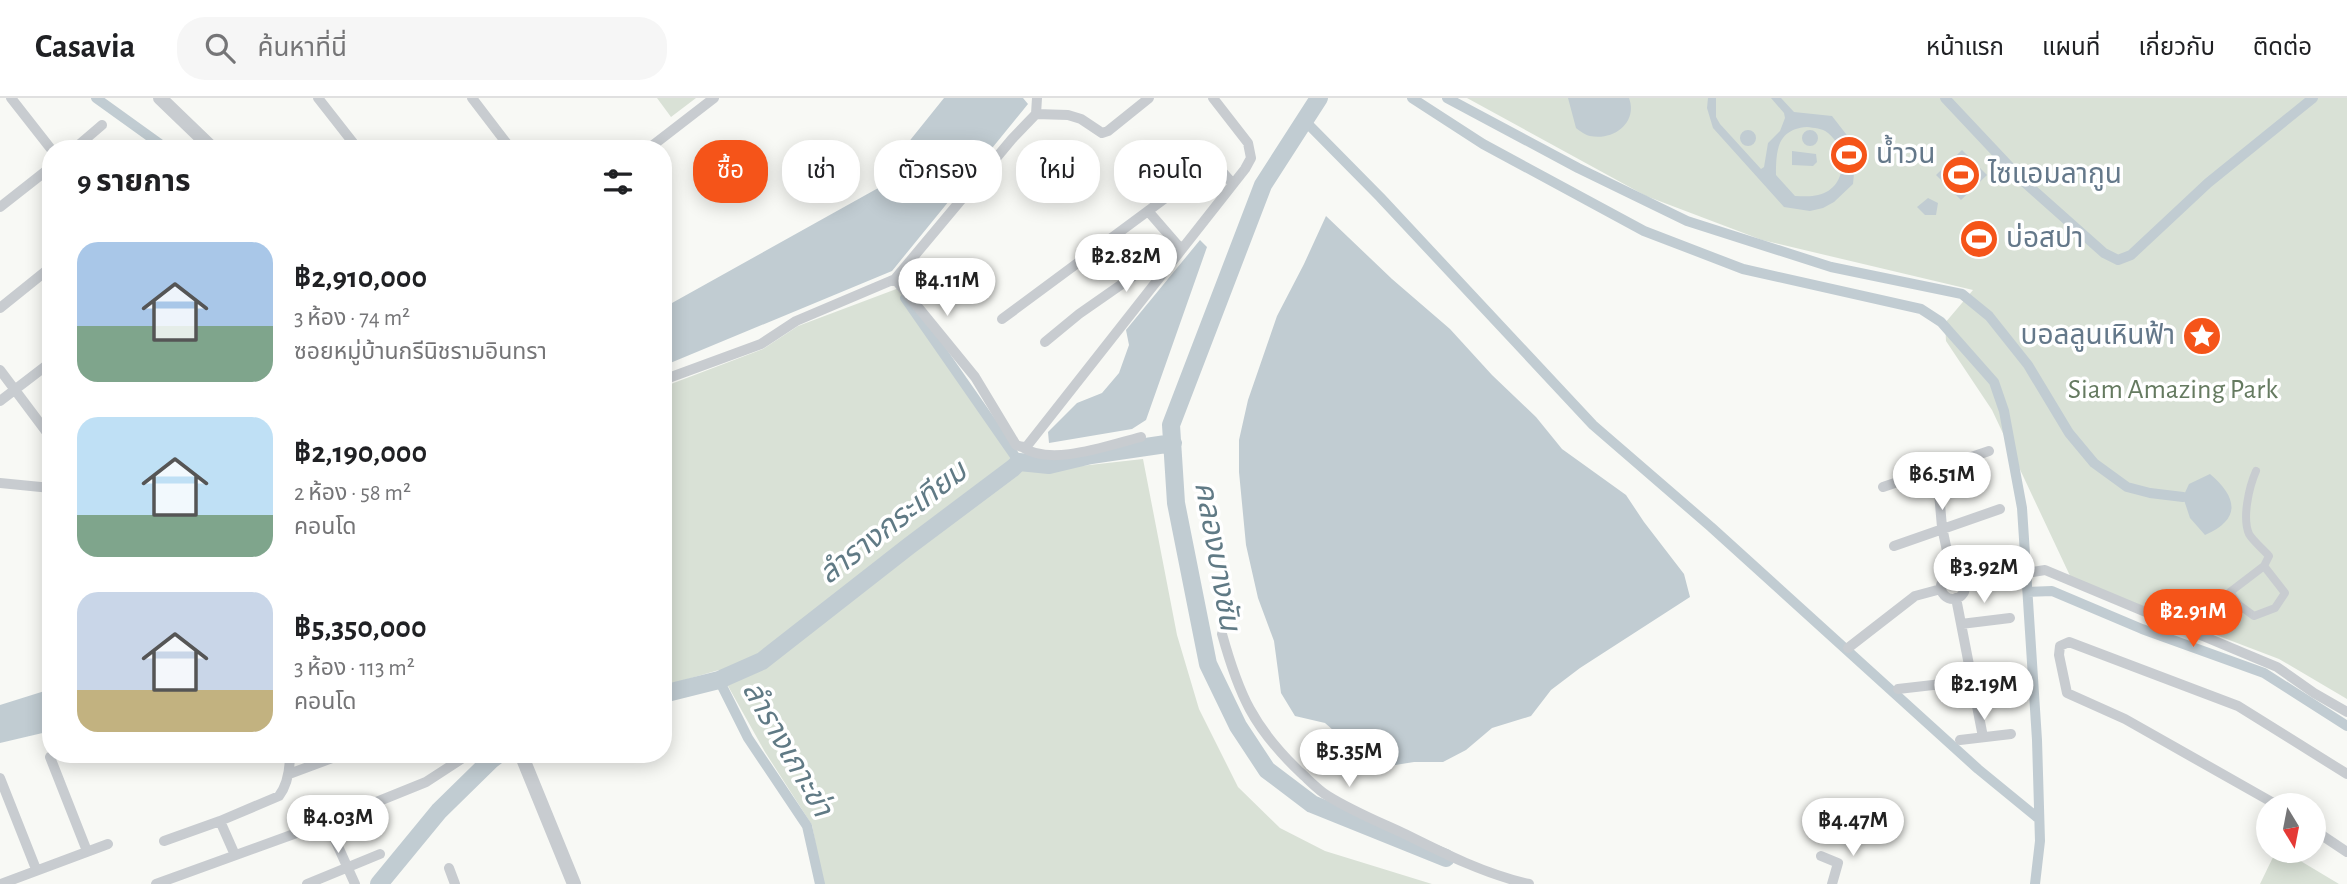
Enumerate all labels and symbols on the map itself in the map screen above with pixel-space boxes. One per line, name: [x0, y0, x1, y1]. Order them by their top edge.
sports icon: น้ำวน: [1828, 134, 1870, 176]
place label: น้ำวน: [1876, 134, 1935, 169]
sports icon: ไซแอมลากูน: [1940, 154, 1982, 196]
place label: ไซแอมลากูน: [1987, 159, 2122, 191]
sports icon: บ่อสปา: [1958, 218, 2000, 260]
place label: บ่อสปา: [2006, 222, 2083, 253]
pin: ฿2.82M: [1069, 234, 1183, 294]
pin: ฿4.11M: [890, 258, 1004, 318]
place icon: บอลลูนเหินฟ้า: [2181, 315, 2223, 357]
place label: บอลลูนเหินฟ้า: [2021, 320, 2175, 352]
park label: Siam Amazing Park: [2068, 376, 2278, 404]
pin: ฿6.51M: [1885, 452, 1999, 512]
water label: ลำรางกระเทียม: [813, 455, 975, 590]
water label: คลองบางชัน: [1189, 479, 1245, 634]
pin: ฿3.92M: [1927, 546, 2041, 605]
pin: ฿2.91M: [2136, 589, 2250, 649]
pin: ฿2.19M: [1927, 662, 2041, 722]
water label: ลำรางเกาะข่า: [737, 676, 840, 823]
pin: ฿5.35M: [1292, 730, 1406, 789]
north arrow: [2256, 793, 2326, 863]
pin: ฿4.03M: [281, 796, 395, 855]
pin: ฿4.47M: [1796, 798, 1910, 858]

